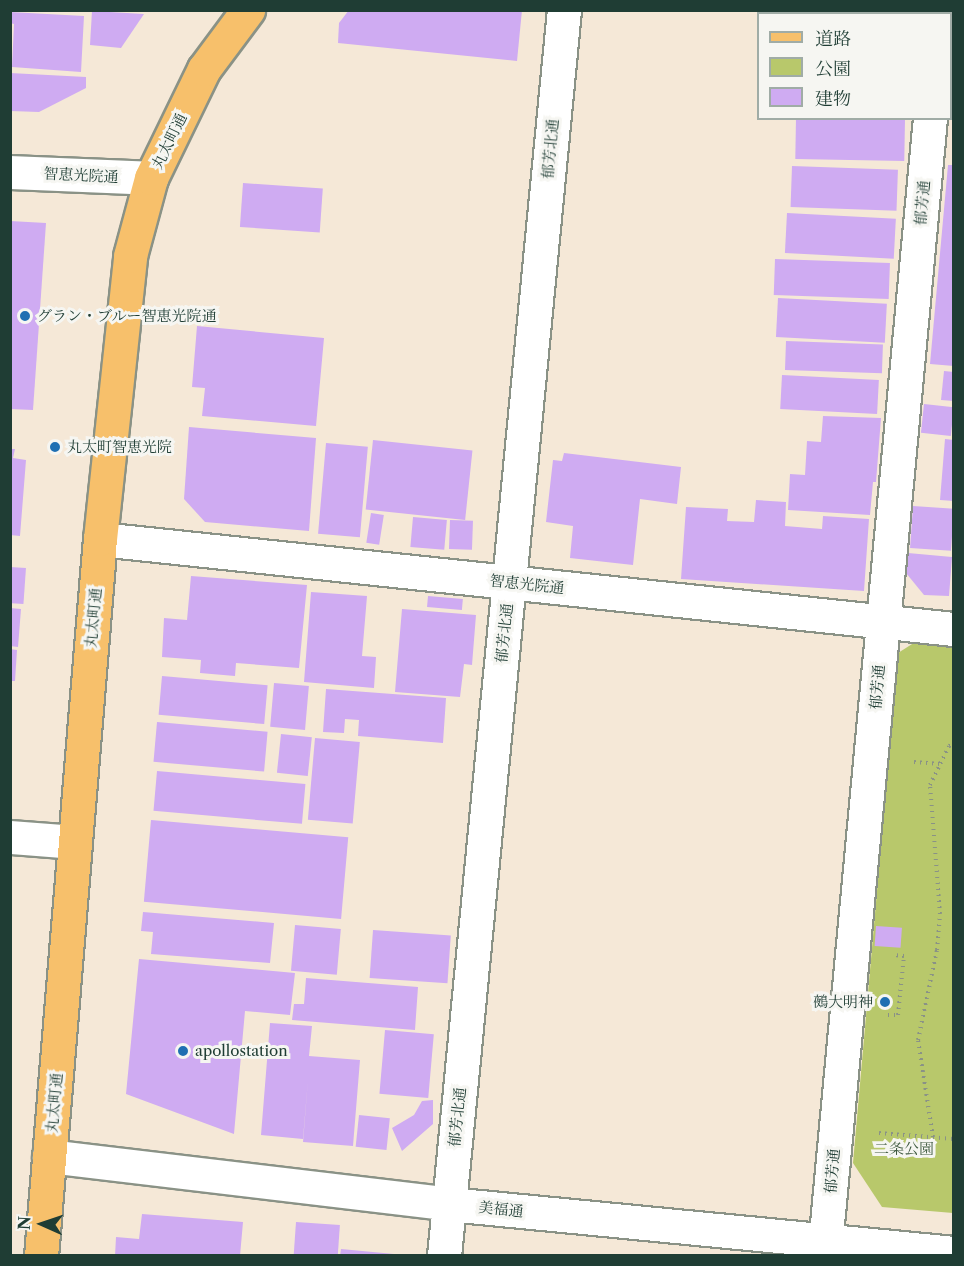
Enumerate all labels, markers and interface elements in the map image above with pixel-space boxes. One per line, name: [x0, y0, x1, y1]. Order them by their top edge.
legend: [757, 12, 952, 120]
text: 道路: [815, 28, 851, 50]
text: 公園: [815, 58, 851, 80]
text: 建物: [815, 88, 851, 110]
street label: 丸太町通: [148, 110, 190, 172]
street label: 郁芳北通: [538, 118, 562, 180]
street label: 智恵光院通: [43, 164, 119, 186]
street label: 郁芳通: [911, 180, 933, 226]
place label: グラン・ブルー智恵光院通: [37, 307, 217, 325]
marker: グラン・ブルー智恵光院通: [18, 309, 32, 323]
place label: 丸太町智恵光院: [67, 438, 172, 456]
marker: 丸太町智恵光院: [48, 440, 62, 454]
street label: 智恵光院通: [489, 571, 565, 597]
street label: 丸太町通: [81, 587, 105, 649]
street label: 郁芳北通: [492, 602, 516, 664]
street label: 郁芳通: [866, 664, 888, 710]
place label: 鵺大明神: [813, 993, 873, 1011]
marker: 鵺大明神: [878, 995, 892, 1009]
place label: apollostation: [195, 1042, 288, 1060]
marker: apollostation: [176, 1044, 190, 1058]
street label: 丸太町通: [42, 1072, 66, 1134]
street label: 郁芳北通: [445, 1086, 469, 1148]
park label: 二条公園: [874, 1140, 934, 1158]
street label: 郁芳通: [821, 1148, 843, 1194]
north arrow: [12, 1194, 72, 1254]
street label: 美福通: [478, 1198, 524, 1220]
text: N: [14, 1216, 34, 1231]

